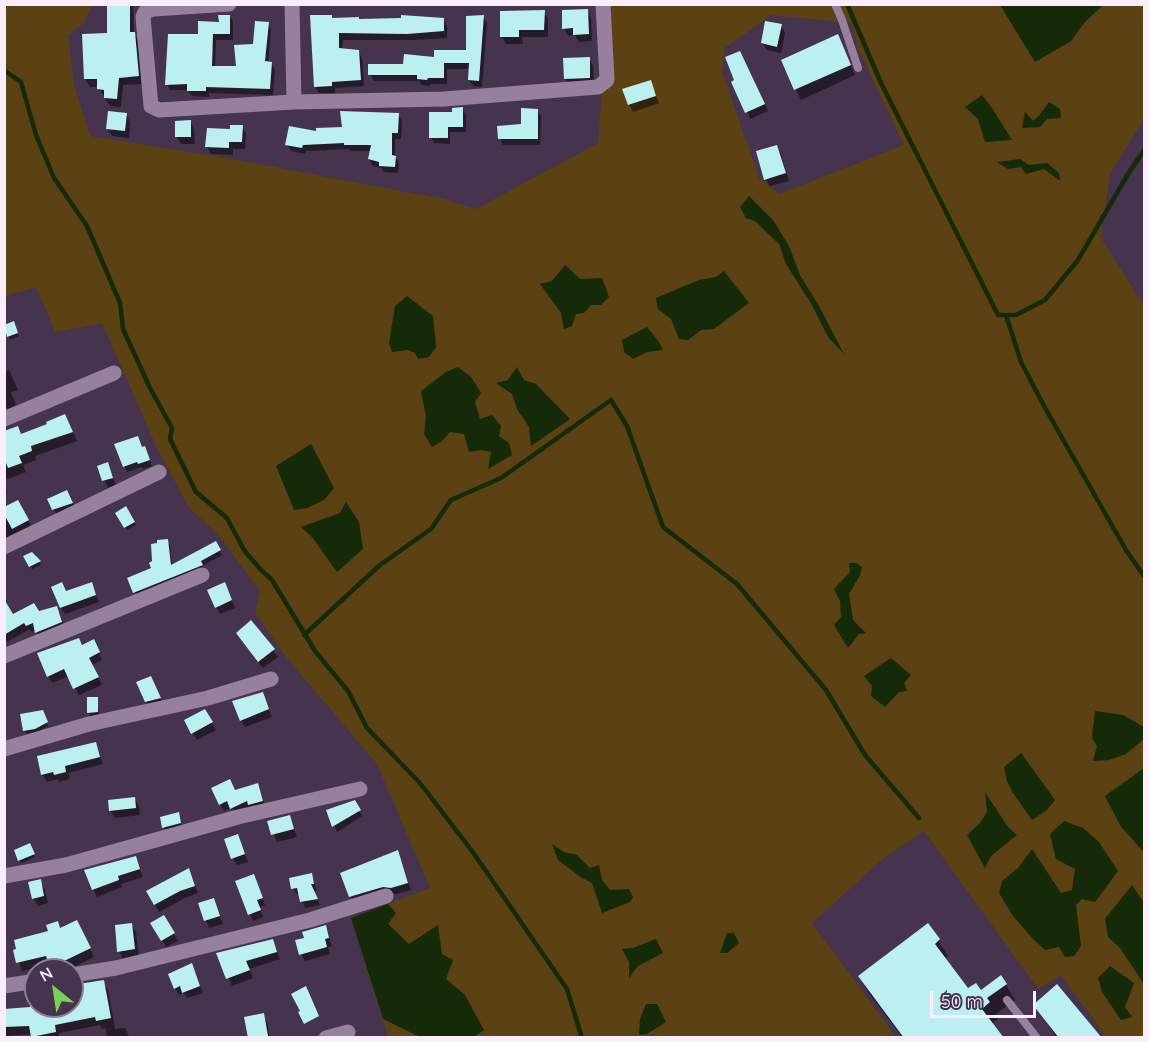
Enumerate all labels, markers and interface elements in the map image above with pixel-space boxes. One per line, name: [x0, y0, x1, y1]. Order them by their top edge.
north arrow: [24, 958, 84, 1018]
text: N: [36, 963, 56, 986]
scale bar: [933, 979, 1040, 1017]
text: 50 m: [941, 990, 983, 1013]

